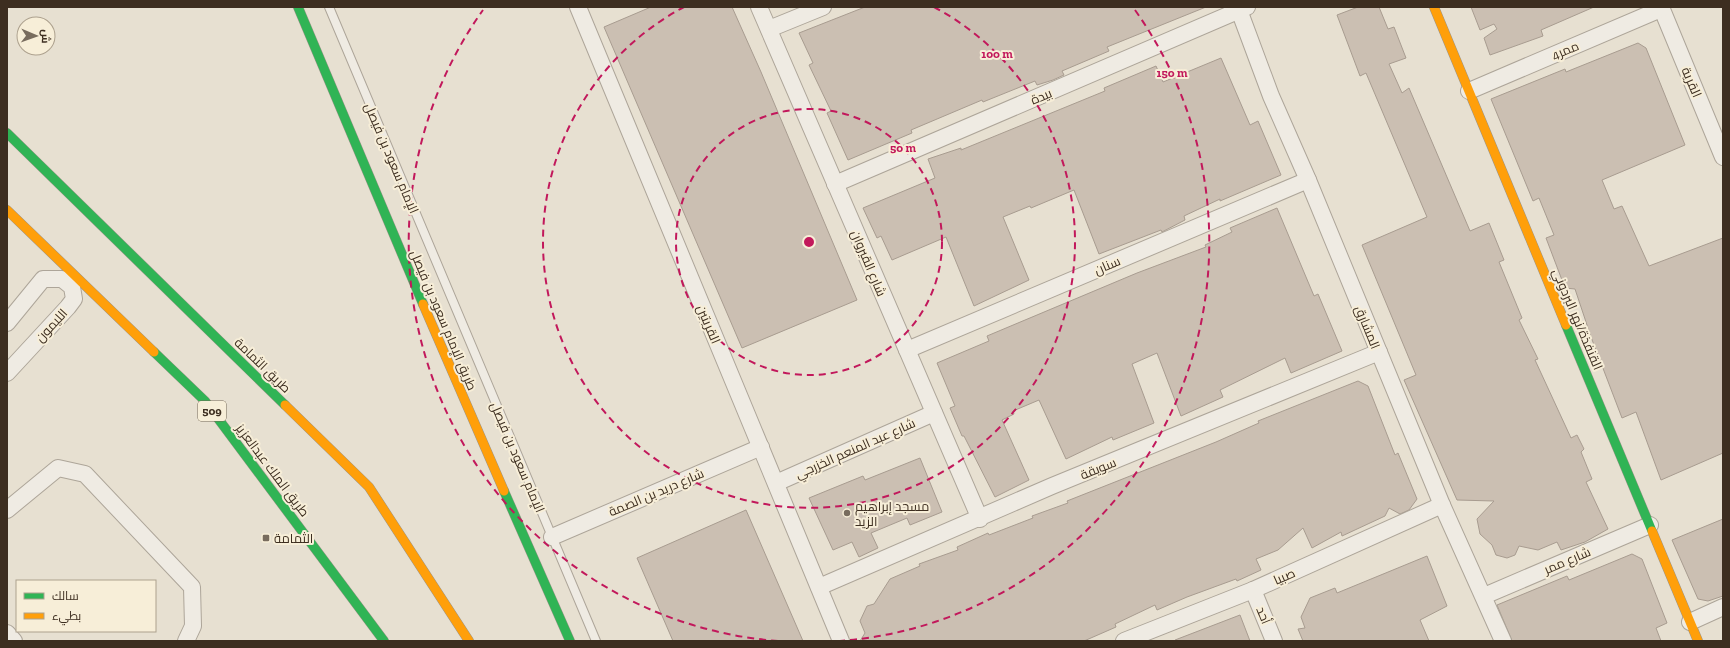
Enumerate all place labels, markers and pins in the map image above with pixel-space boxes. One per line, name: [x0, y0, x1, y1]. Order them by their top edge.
centre of rings: [802, 235, 816, 249]
place label: مسجد إبراهيم الزيد: [855, 499, 929, 529]
marker: مسجد إبراهيم الزيد: [842, 508, 852, 518]
place label: الثمامة: [274, 531, 313, 546]
marker: الثمامة: [261, 533, 271, 543]

